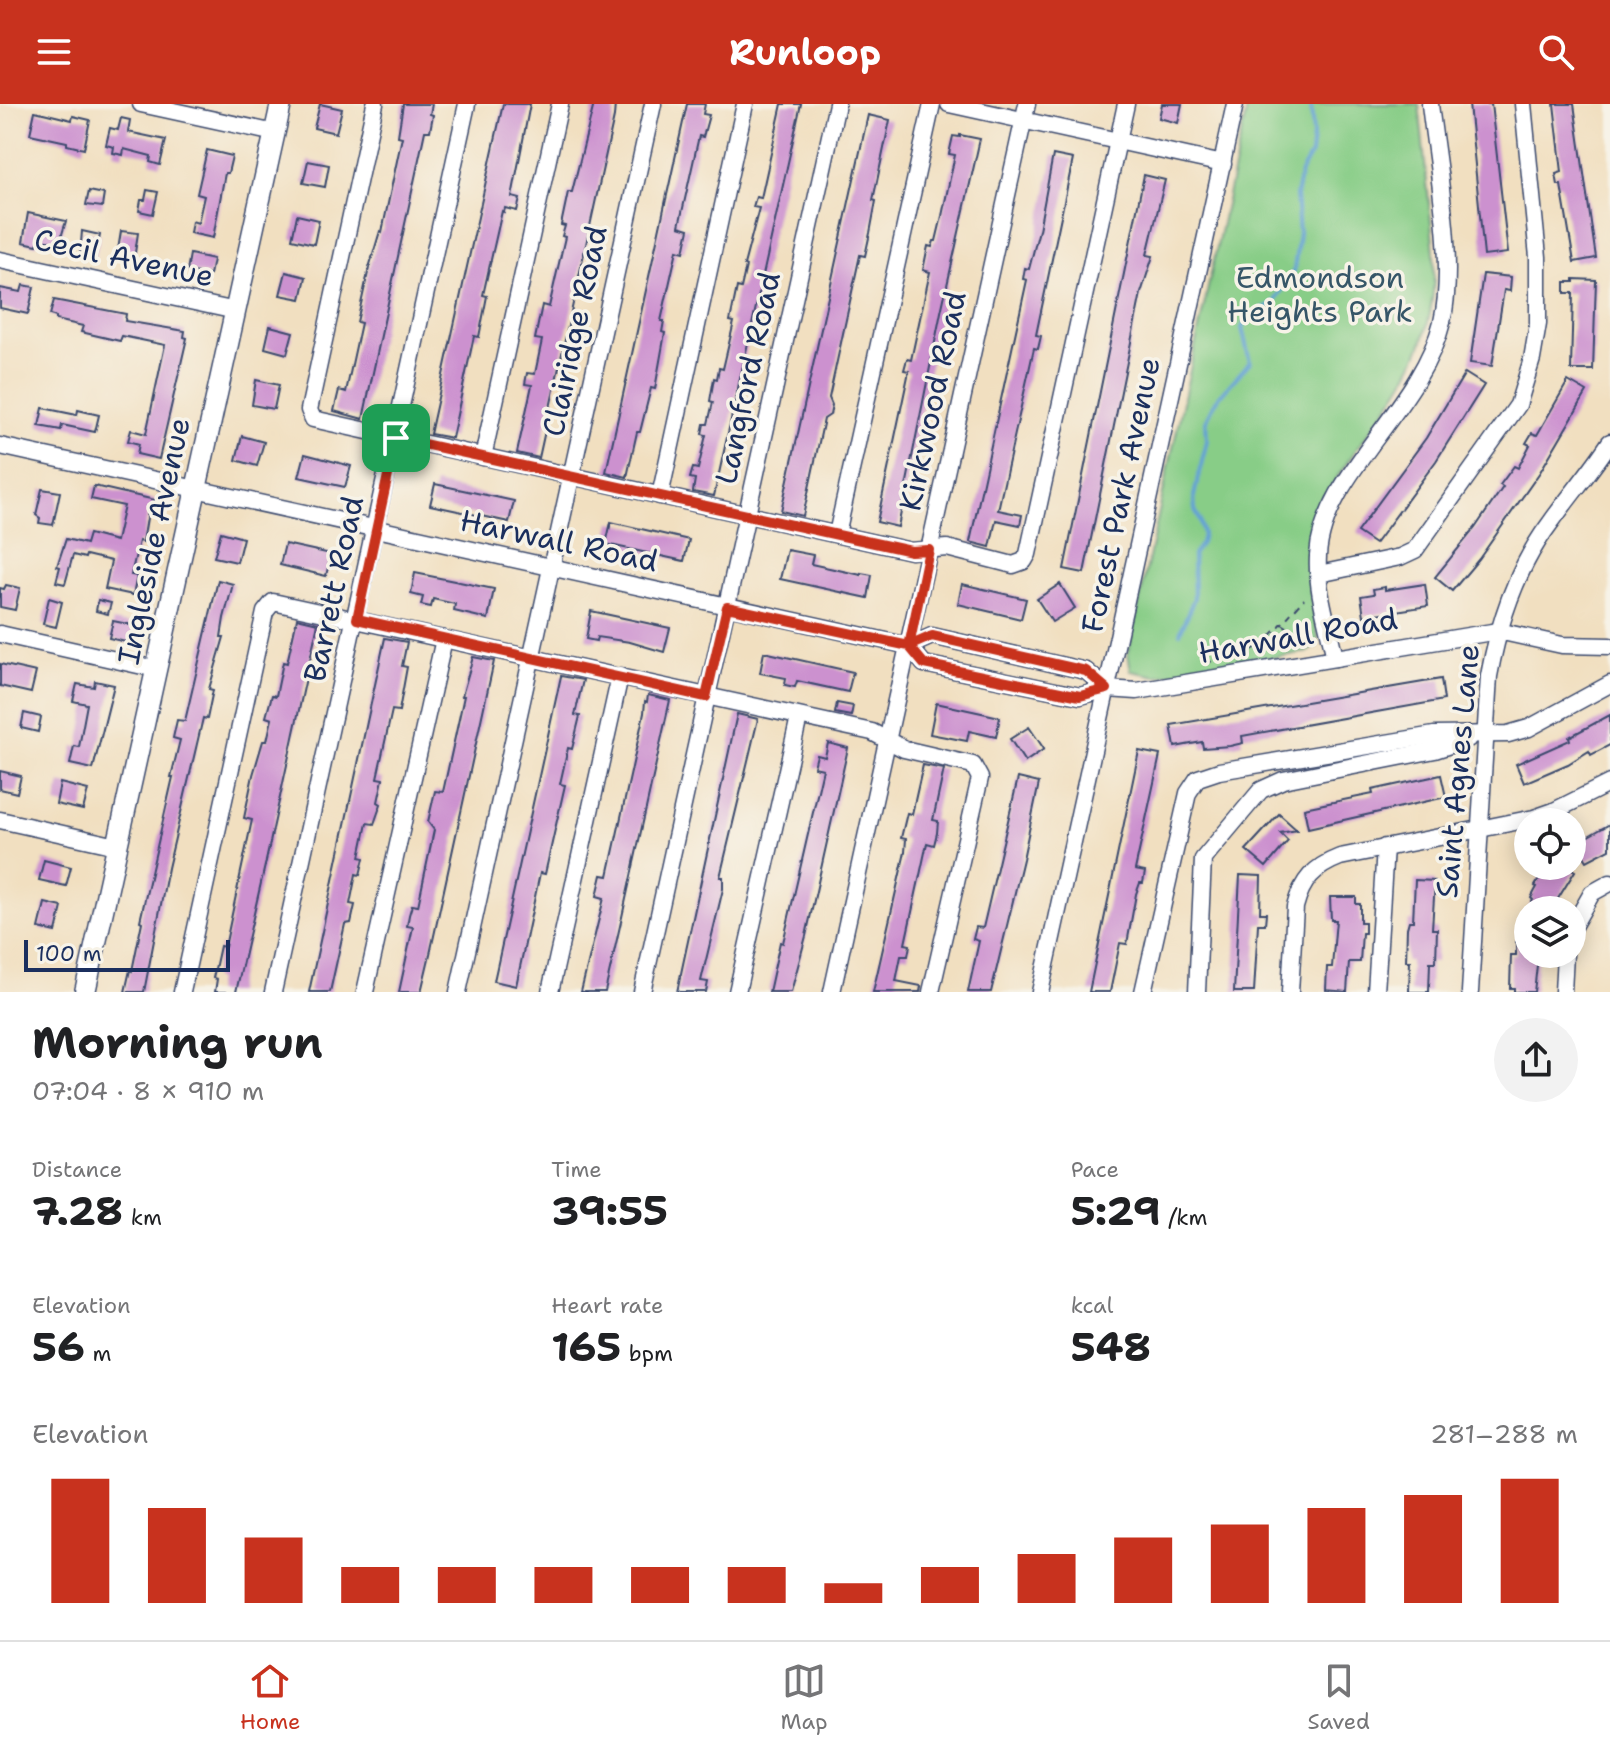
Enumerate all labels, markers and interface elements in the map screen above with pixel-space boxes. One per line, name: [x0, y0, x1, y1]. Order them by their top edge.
text: Runloop: [729, 28, 881, 77]
icon: menu: [32, 30, 76, 74]
icon: search: [1534, 30, 1578, 74]
street label: Cecil Avenue: [31, 219, 217, 297]
street label: Clairidge Road: [532, 222, 617, 440]
park label: Edmondson Heights Park: [1227, 257, 1413, 332]
street label: Langford Road: [705, 268, 790, 488]
street label: Kirkwood Road: [889, 287, 976, 515]
street label: Forest Park Avenue: [1071, 353, 1170, 636]
pin: [362, 404, 430, 472]
street label: Ingleside Avenue: [107, 414, 200, 668]
icon: arrive: [374, 416, 418, 460]
street label: Barrett Road: [294, 492, 373, 686]
street label: Harwall Road: [456, 500, 662, 581]
street label: Harwall Road: [1195, 598, 1401, 673]
street label: Saint Agnes Lane: [1426, 642, 1489, 900]
map controls: [1514, 808, 1586, 968]
button: locate: [1514, 808, 1586, 880]
button: layers: [1514, 896, 1586, 968]
scale bar: [24, 936, 230, 972]
text: 100 m: [36, 939, 102, 968]
text: Morning run: [32, 1013, 323, 1072]
button: share: [1494, 1018, 1578, 1102]
text: 07:04 · 8 × 910 m: [32, 1073, 264, 1108]
text: Distance: [32, 1155, 122, 1184]
text: Time: [551, 1155, 602, 1184]
text: Pace: [1071, 1155, 1119, 1184]
text: 7.28: [32, 1184, 123, 1238]
text: 39:55: [551, 1184, 668, 1238]
text: 5:29: [1071, 1184, 1161, 1238]
text: km: [123, 1203, 162, 1232]
text: /km: [1161, 1203, 1207, 1232]
text: Elevation: [32, 1291, 130, 1320]
text: Heart rate: [551, 1291, 663, 1320]
text: kcal: [1071, 1291, 1113, 1320]
text: 56: [32, 1320, 85, 1374]
text: 165: [551, 1320, 621, 1374]
text: 548: [1071, 1320, 1151, 1374]
text: m: [85, 1339, 112, 1368]
text: bpm: [621, 1339, 673, 1368]
text: Elevation: [32, 1416, 148, 1451]
text: 281–288 m: [1430, 1416, 1578, 1451]
tab: Home: [240, 1659, 300, 1736]
tab: Map: [780, 1659, 828, 1736]
tab: Saved: [1308, 1659, 1370, 1736]

